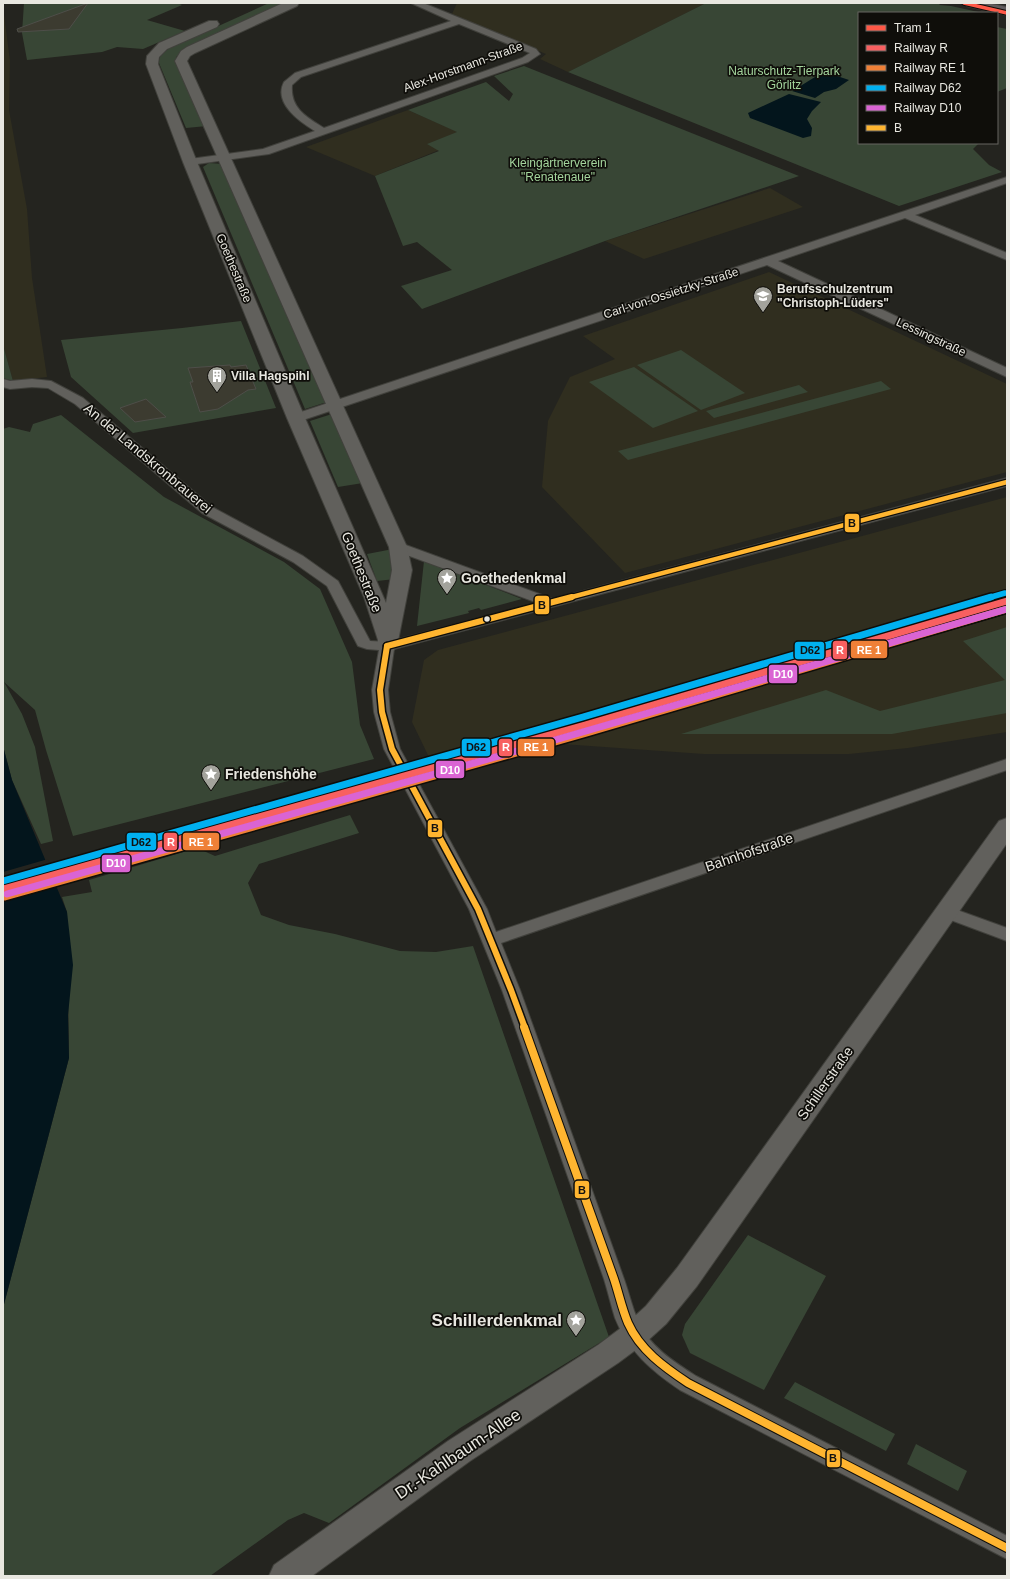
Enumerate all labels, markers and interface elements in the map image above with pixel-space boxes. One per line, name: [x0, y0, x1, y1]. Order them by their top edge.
legend: [858, 12, 998, 144]
text: Tram 1: [894, 21, 932, 35]
street label: Alex-Horstmann-Straße: [401, 39, 525, 95]
text: Railway R: [894, 41, 948, 55]
text: Railway RE 1: [894, 61, 966, 75]
park label: Naturschutz-Tierpark Görlitz: [728, 64, 841, 92]
text: Railway D62: [894, 81, 962, 95]
text: Railway D10: [894, 101, 962, 115]
text: B: [894, 121, 902, 135]
park label: Kleingärtnerverein "Renatenaue": [509, 156, 607, 184]
street label: Goethestraße: [213, 231, 255, 305]
street label: Carl-von-Ossietzky-Straße: [602, 264, 741, 321]
place label: Berufsschulzentrum "Christoph-Lüders": [777, 282, 893, 310]
school or university icon: Berufsschulzentrum "Christoph-Lüders": [752, 285, 774, 313]
street label: Lessingstraße: [894, 315, 968, 359]
building icon: Villa Hagspihl: [206, 365, 228, 393]
place label: Villa Hagspihl: [231, 369, 309, 383]
street label: An der Landskronbrauerei: [81, 400, 215, 516]
line badge: B: [844, 513, 860, 533]
text: B: [848, 517, 856, 529]
street label: Goethestraße: [339, 529, 386, 615]
place icon: Goethedenkmal: [436, 567, 458, 595]
place label: Goethedenkmal: [461, 570, 566, 586]
line badge: B: [534, 595, 550, 615]
text: B: [538, 599, 546, 611]
unlabelled marker: [482, 614, 492, 624]
line badge: R: [832, 640, 848, 660]
line badge: RE 1: [850, 640, 888, 659]
line badge: D62: [794, 641, 825, 660]
text: D62: [800, 644, 820, 656]
text: R: [836, 644, 844, 656]
text: RE 1: [857, 644, 881, 656]
line badge: D10: [768, 664, 798, 684]
text: D10: [773, 668, 793, 680]
line badge: D62: [461, 738, 491, 757]
line badge: R: [498, 738, 513, 757]
line badge: RE 1: [517, 738, 555, 757]
text: D62: [466, 741, 486, 753]
text: R: [502, 741, 510, 753]
text: RE 1: [524, 741, 548, 753]
line badge: D10: [435, 760, 465, 779]
place icon: Friedenshöhe: [200, 763, 222, 791]
text: D10: [440, 764, 460, 776]
place label: Friedenshöhe: [225, 766, 317, 782]
line badge: B: [427, 819, 443, 838]
text: B: [431, 822, 439, 834]
street label: Bahnhofstraße: [703, 829, 795, 875]
line badge: D62: [126, 832, 157, 851]
line badge: R: [163, 832, 178, 851]
line badge: RE 1: [182, 832, 220, 851]
text: D62: [131, 836, 151, 848]
text: R: [167, 836, 175, 848]
text: RE 1: [189, 836, 213, 848]
line badge: D10: [101, 854, 131, 873]
text: D10: [106, 857, 126, 869]
street label: Schillerstraße: [794, 1043, 856, 1123]
line badge: B: [574, 1180, 590, 1199]
text: B: [578, 1184, 586, 1196]
place icon: Schillerdenkmal: [565, 1309, 587, 1337]
place label: Schillerdenkmal: [432, 1311, 562, 1330]
street label: Dr.-Kahlbaum-Allee: [392, 1405, 524, 1503]
line badge: B: [826, 1449, 841, 1468]
text: B: [829, 1452, 837, 1464]

